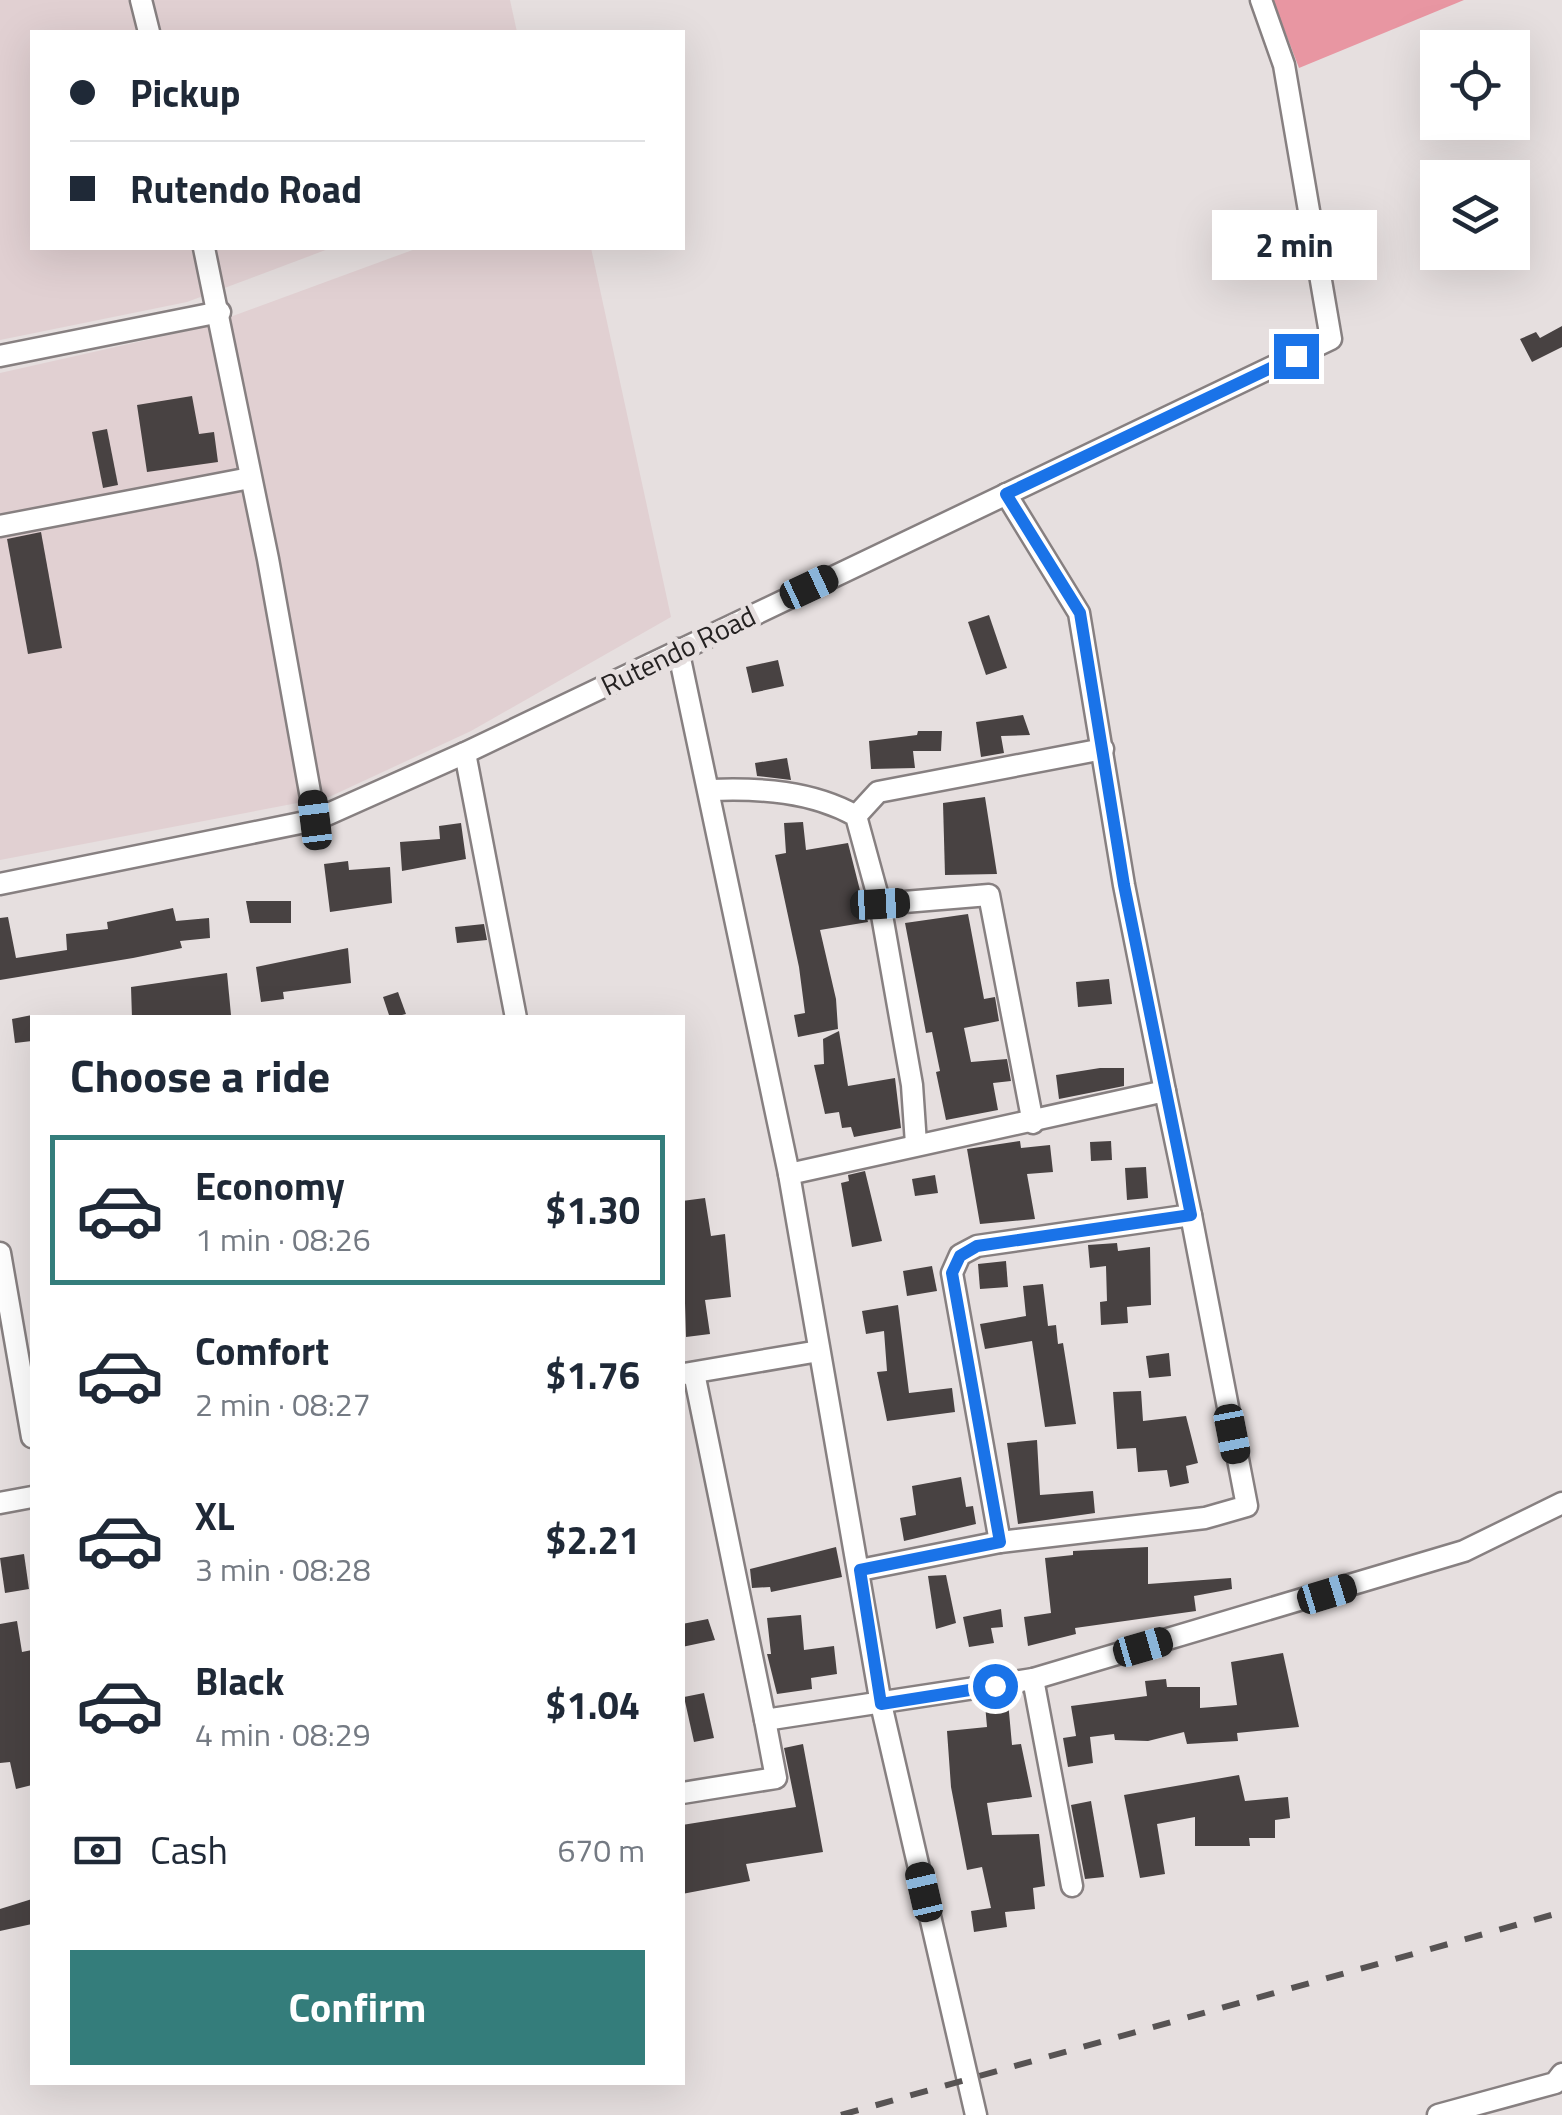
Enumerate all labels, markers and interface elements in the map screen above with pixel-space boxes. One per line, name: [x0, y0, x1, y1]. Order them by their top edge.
map controls: [1420, 30, 1530, 270]
button: locate: [1420, 30, 1530, 140]
text: Pickup: [130, 64, 240, 122]
text: Rutendo Road: [130, 160, 362, 218]
button: layers: [1420, 160, 1530, 270]
callout: 2 min: [1214, 211, 1378, 281]
text: 2 min: [1256, 221, 1333, 269]
route end: [1274, 334, 1319, 379]
car: [775, 561, 843, 613]
street label: Rutendo Road: [593, 594, 763, 706]
car: [296, 788, 334, 852]
car: [849, 887, 911, 921]
text: Choose a ride: [70, 1041, 330, 1109]
text: Economy: [195, 1157, 345, 1215]
icon: car: [75, 1165, 165, 1255]
text: $1.30: [545, 1181, 640, 1239]
text: 1 min · 08:26: [195, 1215, 371, 1263]
text: Comfort: [195, 1322, 329, 1380]
icon: car: [75, 1330, 165, 1420]
text: $1.76: [545, 1346, 640, 1404]
text: 2 min · 08:27: [195, 1380, 371, 1428]
car: [1212, 1402, 1252, 1466]
text: XL: [195, 1487, 235, 1545]
icon: car: [75, 1495, 165, 1585]
text: $2.21: [545, 1511, 640, 1569]
text: 3 min · 08:28: [195, 1545, 371, 1593]
car: [1294, 1571, 1360, 1617]
car: [1110, 1624, 1176, 1670]
text: Black: [195, 1652, 284, 1710]
icon: car: [75, 1660, 165, 1750]
route start: [973, 1664, 1018, 1709]
text: $1.04: [545, 1676, 640, 1734]
text: 4 min · 08:29: [195, 1710, 371, 1758]
text: Cash: [150, 1821, 228, 1879]
icon: cash: [70, 1823, 125, 1878]
text: 670 m: [557, 1826, 645, 1874]
car: [903, 1859, 945, 1925]
button: Confirm: [70, 1950, 645, 2065]

